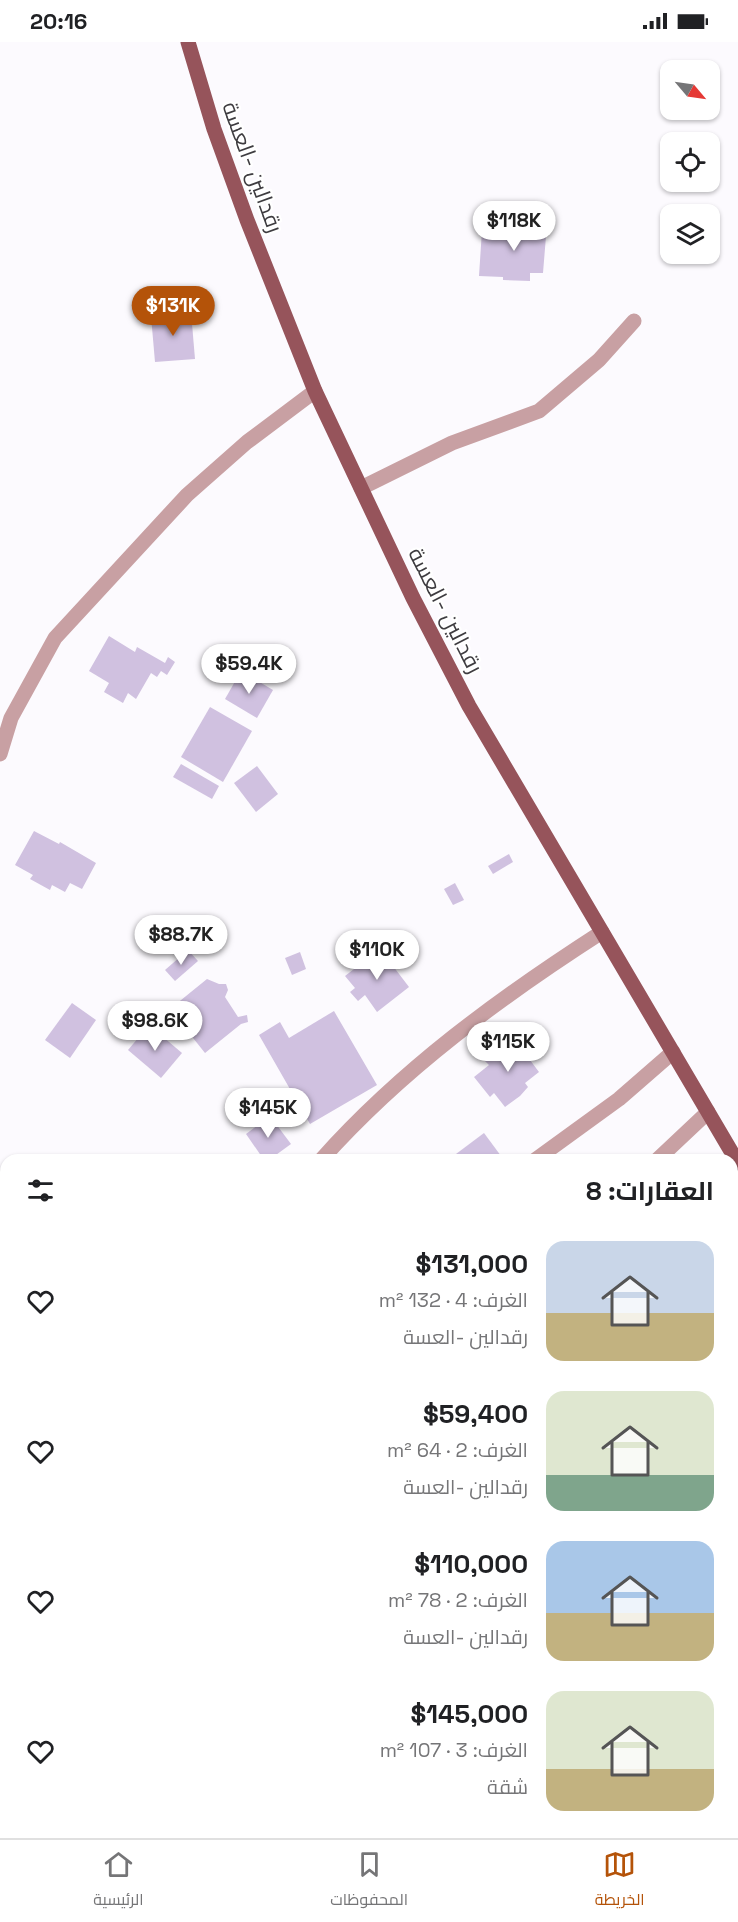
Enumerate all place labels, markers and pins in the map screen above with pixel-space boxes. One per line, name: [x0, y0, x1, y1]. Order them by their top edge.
pin: $118K: [472, 201, 556, 252]
pin: $131K: [131, 286, 215, 337]
pin: $59.4K: [200, 644, 298, 695]
pin: $88.7K: [132, 915, 230, 966]
pin: $110K: [335, 930, 419, 981]
pin: $98.6K: [106, 1001, 204, 1052]
pin: $115K: [466, 1022, 550, 1073]
pin: $145K: [226, 1088, 310, 1139]

